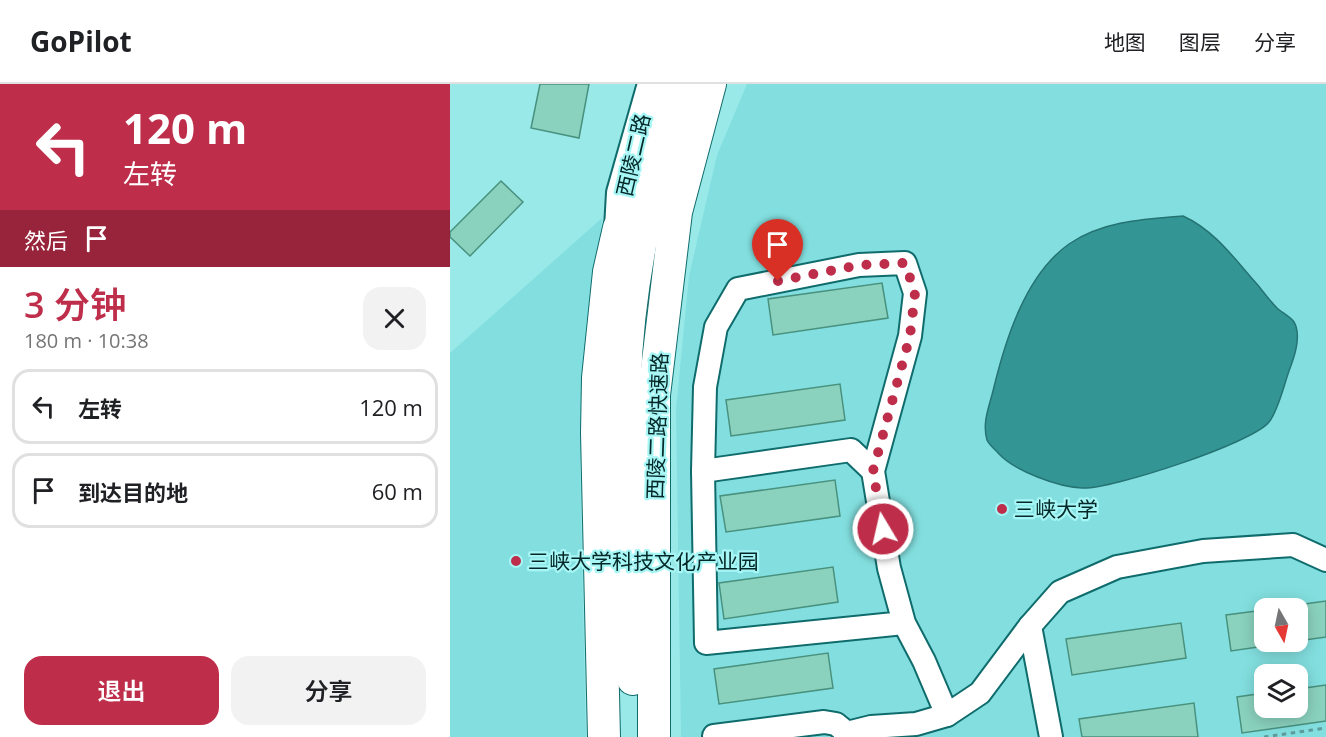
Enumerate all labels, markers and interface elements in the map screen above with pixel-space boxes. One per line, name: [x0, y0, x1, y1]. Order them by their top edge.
text: GoPilot: [30, 22, 132, 60]
text: 地图: [1104, 28, 1146, 56]
text: 图层: [1179, 28, 1221, 56]
text: 分享: [1254, 28, 1296, 56]
text: 120 m: [123, 99, 247, 156]
icon: left: [24, 108, 102, 186]
street label: 西陵二路: [610, 111, 656, 199]
text: 左转: [123, 155, 177, 192]
pin: [752, 219, 803, 281]
icon: arrive: [80, 222, 113, 255]
text: 然后: [24, 225, 68, 255]
icon: arrive: [761, 228, 794, 261]
text: 3 分钟: [24, 280, 126, 329]
button: close: [363, 287, 426, 350]
text: 180 m · 10:38: [24, 327, 149, 354]
street label: 西陵二路快速路: [640, 352, 674, 500]
icon: left: [27, 390, 60, 423]
text: 120 m: [359, 392, 423, 422]
text: 左转: [78, 393, 122, 423]
icon: arrive: [27, 474, 60, 507]
text: 60 m: [372, 476, 423, 506]
text: 到达目的地: [78, 477, 188, 507]
place label: 三峡大学: [1014, 495, 1098, 523]
position arrow: [851, 497, 915, 561]
marker: 三峡大学: [995, 502, 1009, 516]
place label: 三峡大学科技文化产业园: [528, 547, 759, 575]
marker: 三峡大学科技文化产业园: [509, 554, 523, 568]
north arrow: [1254, 598, 1308, 652]
map controls: [1254, 598, 1308, 718]
button: 退出: [24, 656, 219, 725]
button: 分享: [231, 656, 426, 725]
button: layers: [1254, 664, 1308, 718]

